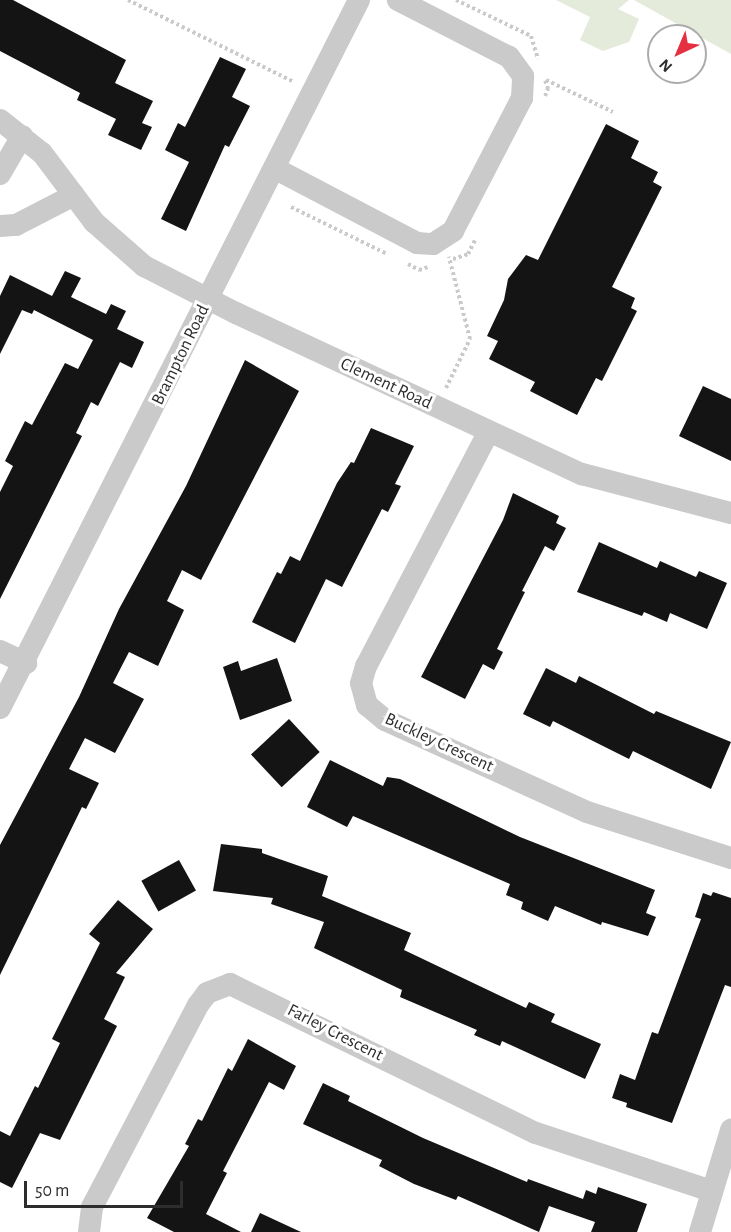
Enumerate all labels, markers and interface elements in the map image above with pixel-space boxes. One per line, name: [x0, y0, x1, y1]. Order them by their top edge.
north arrow: [647, 24, 707, 84]
text: N: [656, 56, 675, 75]
street label: Brampton Road: [147, 301, 215, 409]
street label: Clement Road: [337, 353, 435, 415]
street label: Buckley Crescent: [381, 708, 497, 778]
street label: Farley Crescent: [283, 1000, 387, 1066]
scale bar: [27, 1169, 186, 1207]
text: 50 m: [35, 1182, 69, 1200]

